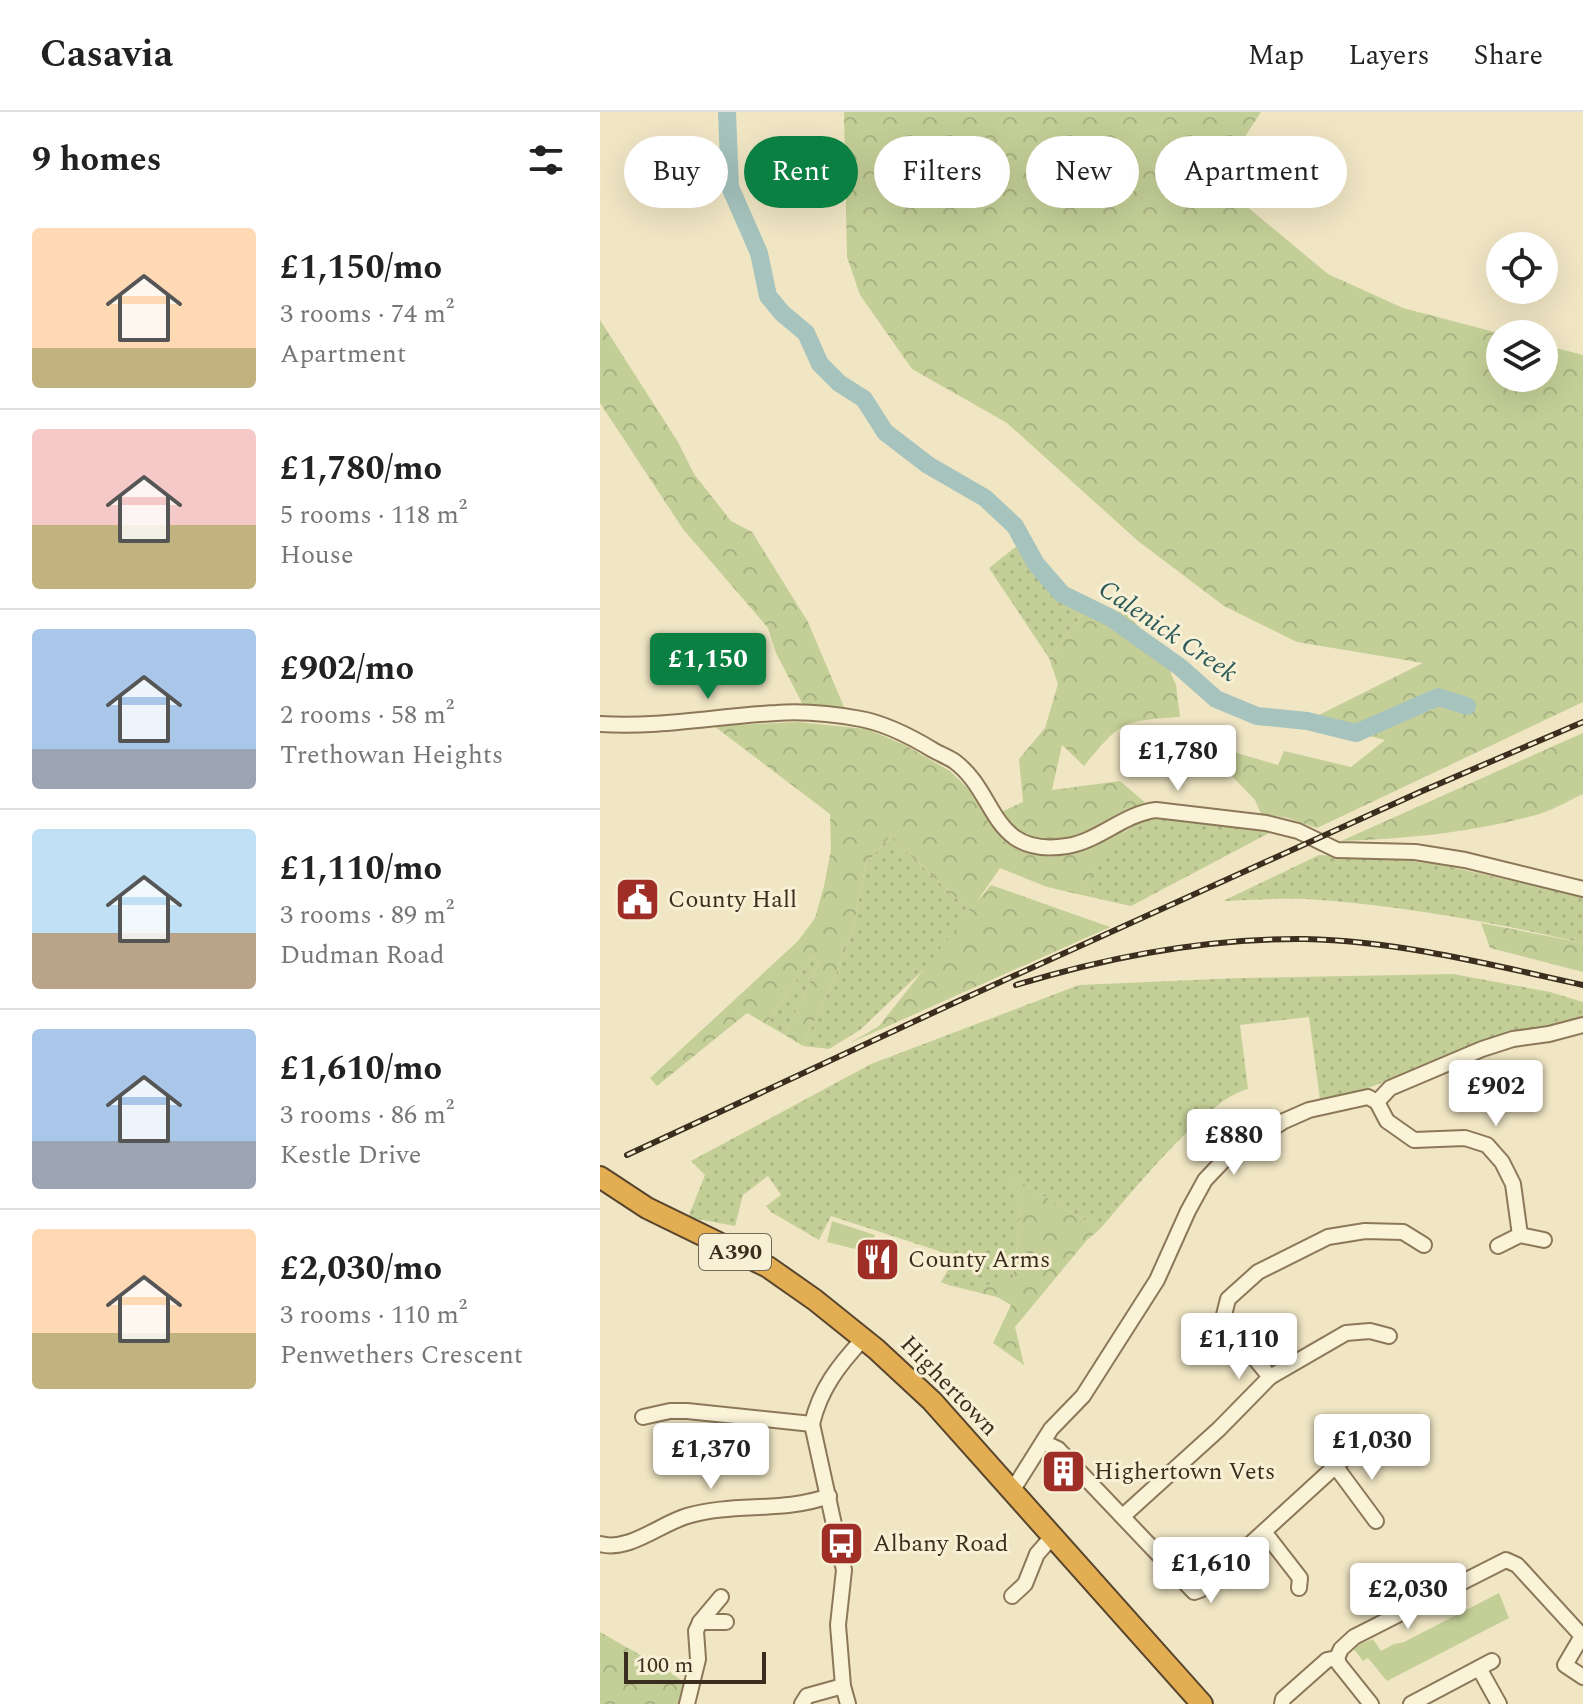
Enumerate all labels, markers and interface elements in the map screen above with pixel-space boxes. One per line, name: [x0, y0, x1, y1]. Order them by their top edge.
text: Casavia: [40, 26, 173, 84]
text: Map: [1248, 34, 1304, 77]
text: Layers: [1348, 34, 1430, 77]
text: Share: [1474, 34, 1543, 77]
text: 9 homes: [32, 134, 162, 186]
chip: Buy: [624, 136, 728, 208]
chip: Rent: [744, 136, 858, 208]
chip: Filters: [874, 136, 1010, 208]
chip: New: [1026, 136, 1139, 208]
chip: Apartment: [1155, 136, 1347, 208]
icon: filters: [524, 138, 568, 182]
map controls: [1486, 232, 1558, 392]
button: locate: [1486, 232, 1558, 304]
text: £1,150/mo: [280, 242, 442, 294]
icon: home: [96, 260, 192, 356]
text: 3 rooms · 74 m²: [280, 294, 454, 334]
button: layers: [1486, 320, 1558, 392]
text: Apartment: [280, 334, 406, 374]
text: £1,780/mo: [280, 443, 442, 495]
icon: home: [96, 461, 192, 557]
text: 5 rooms · 118 m²: [280, 495, 467, 535]
text: House: [280, 535, 354, 575]
water label: Calenick Creek: [1090, 570, 1246, 692]
pin: £1,150: [643, 633, 773, 701]
text: £1,150: [668, 639, 748, 679]
text: £902/mo: [280, 643, 414, 695]
icon: home: [96, 661, 192, 757]
text: 2 rooms · 58 m²: [280, 695, 454, 735]
pin: £1,780: [1113, 725, 1243, 793]
text: £1,780: [1138, 731, 1218, 771]
text: Trethowan Heights: [280, 735, 503, 775]
text: £1,110/mo: [280, 843, 442, 895]
icon: home: [96, 861, 192, 957]
public building icon: County Hall: [613, 876, 661, 924]
place label: County Hall: [668, 882, 797, 918]
text: 3 rooms · 89 m²: [280, 895, 454, 935]
text: Dudman Road: [280, 935, 444, 975]
text: £1,610/mo: [280, 1043, 442, 1095]
pin: £902: [1449, 1060, 1543, 1128]
icon: home: [96, 1061, 192, 1157]
text: £902: [1467, 1066, 1525, 1106]
text: 3 rooms · 86 m²: [280, 1095, 454, 1135]
pin: £880: [1187, 1109, 1281, 1177]
text: £880: [1205, 1115, 1263, 1155]
text: Kestle Drive: [280, 1135, 421, 1175]
road number: A390: [699, 1234, 771, 1270]
restaurant icon: County Arms: [853, 1236, 901, 1284]
place label: County Arms: [908, 1242, 1050, 1278]
text: £2,030/mo: [280, 1243, 442, 1295]
icon: home: [96, 1261, 192, 1357]
text: 3 rooms · 110 m²: [280, 1295, 467, 1335]
pin: £1,110: [1174, 1313, 1304, 1381]
text: £1,110: [1199, 1319, 1279, 1359]
street label: Highertown: [891, 1327, 1007, 1445]
text: Penwethers Crescent: [280, 1335, 523, 1375]
pin: £1,030: [1307, 1414, 1437, 1482]
text: £1,030: [1332, 1420, 1412, 1460]
pin: £1,370: [646, 1423, 776, 1491]
text: £1,370: [671, 1429, 751, 1469]
building icon: Highertown Vets: [1039, 1448, 1087, 1496]
place label: Highertown Vets: [1094, 1454, 1275, 1490]
bus stop icon: Albany Road: [818, 1520, 866, 1568]
place label: Albany Road: [873, 1526, 1008, 1562]
pin: £1,610: [1146, 1537, 1276, 1605]
text: £1,610: [1171, 1543, 1251, 1583]
pin: £2,030: [1343, 1563, 1473, 1631]
text: £2,030: [1368, 1569, 1448, 1609]
scale bar: [624, 1648, 766, 1684]
text: 100 m: [636, 1649, 693, 1682]

